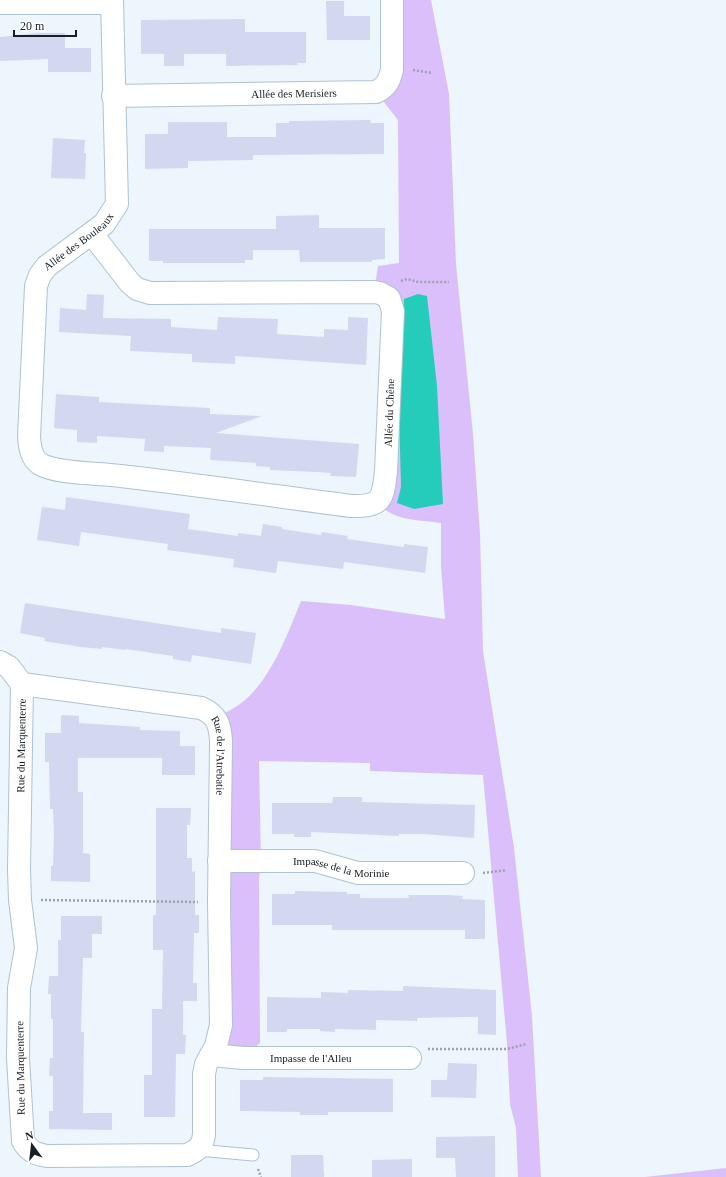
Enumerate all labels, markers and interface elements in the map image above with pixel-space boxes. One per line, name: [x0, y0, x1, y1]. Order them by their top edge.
scale bar: [14, 12, 76, 38]
text: 20 m: [20, 19, 45, 33]
street label: Allée des Merisiers: [251, 87, 337, 100]
street label: Allée des Bouleaux: [41, 210, 116, 273]
street label: Allée du Chêne: [382, 378, 396, 447]
street label: Rue du Marquenterre: [14, 698, 28, 793]
street label: Rue de l'Atrebatie: [209, 714, 227, 795]
street label: Impasse de la Morinie: [293, 855, 390, 879]
street label: Rue du Marquenterre: [13, 1021, 27, 1115]
street label: Impasse de l'Alleu: [270, 1052, 352, 1064]
north arrow: [12, 1125, 52, 1165]
text: N: [24, 1129, 35, 1142]

